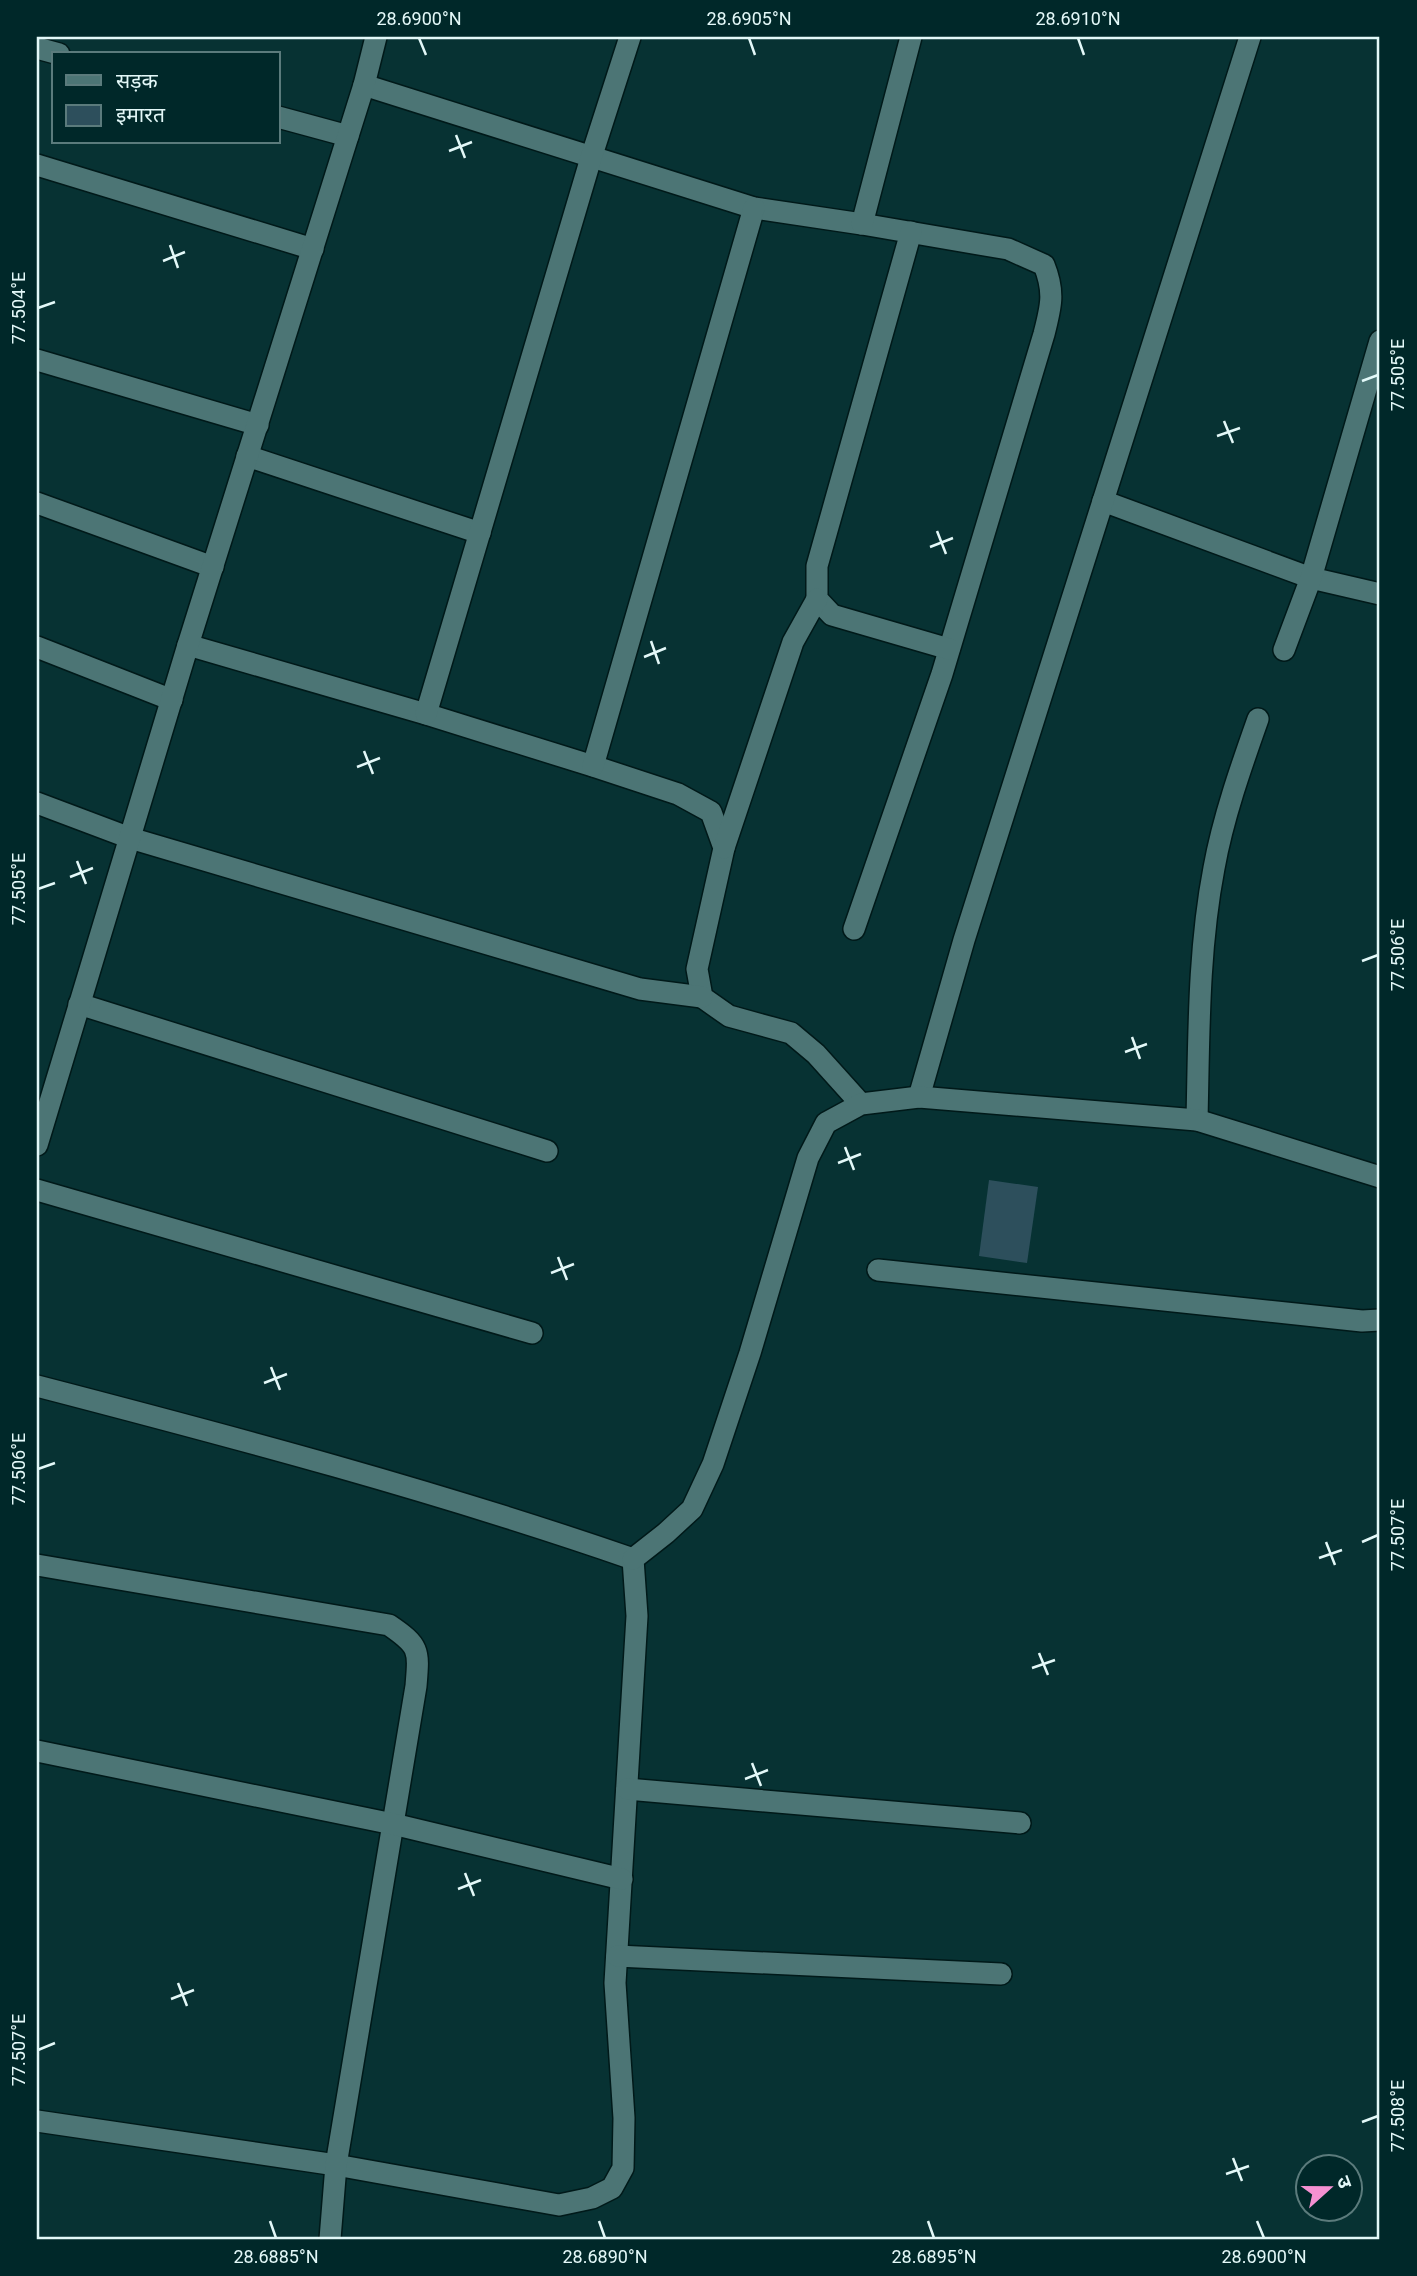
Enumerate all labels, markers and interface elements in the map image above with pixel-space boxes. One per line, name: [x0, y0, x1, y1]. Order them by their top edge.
text: 28.6900°N: [376, 8, 462, 29]
text: 28.6905°N: [706, 8, 792, 29]
text: 28.6910°N: [1035, 8, 1121, 29]
legend: [52, 52, 280, 144]
text: सड़क: [116, 69, 158, 93]
text: इमारत: [116, 103, 166, 127]
text: 77.504°E: [8, 272, 29, 344]
text: 77.505°E: [1387, 339, 1408, 411]
text: 77.505°E: [8, 853, 29, 925]
text: 77.506°E: [1387, 919, 1408, 991]
text: 77.506°E: [8, 1433, 29, 1505]
text: 77.507°E: [1387, 1499, 1408, 1571]
text: 77.507°E: [8, 2014, 29, 2086]
text: 77.508°E: [1387, 2080, 1408, 2152]
north arrow: [1294, 2154, 1364, 2224]
text: उ: [1332, 2173, 1357, 2192]
text: 28.6885°N: [233, 2246, 319, 2267]
text: 28.6890°N: [562, 2246, 648, 2267]
text: 28.6895°N: [891, 2246, 977, 2267]
text: 28.6900°N: [1221, 2246, 1307, 2267]

